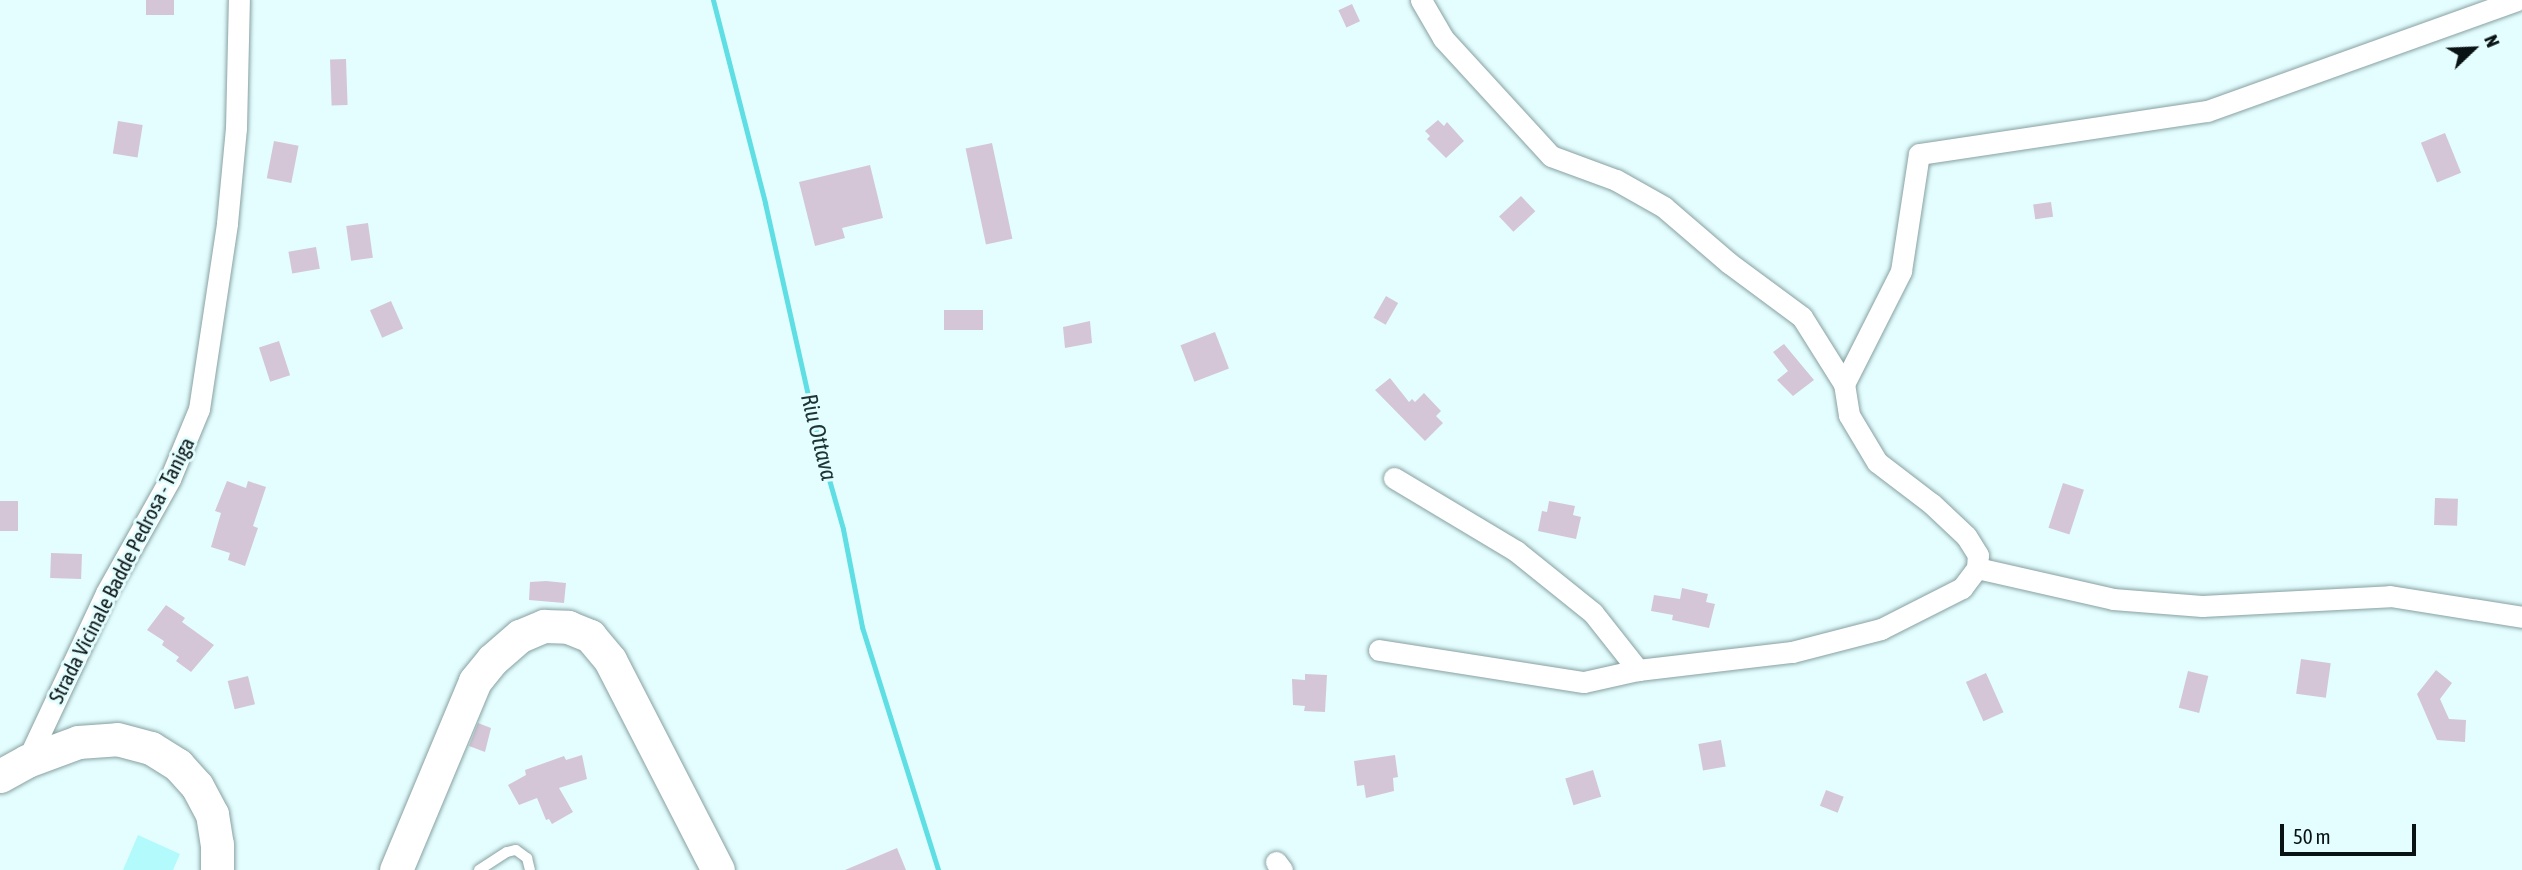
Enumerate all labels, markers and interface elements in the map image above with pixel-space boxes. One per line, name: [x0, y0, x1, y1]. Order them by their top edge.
north arrow: [2438, 14, 2508, 84]
text: N: [2480, 31, 2505, 50]
water label: Riu Ottava: [795, 391, 843, 483]
street label: Strada Vicinale Badde Pedrosa - Taniga: [43, 433, 199, 707]
scale bar: [2284, 810, 2420, 854]
text: 50 m: [2293, 824, 2331, 848]

